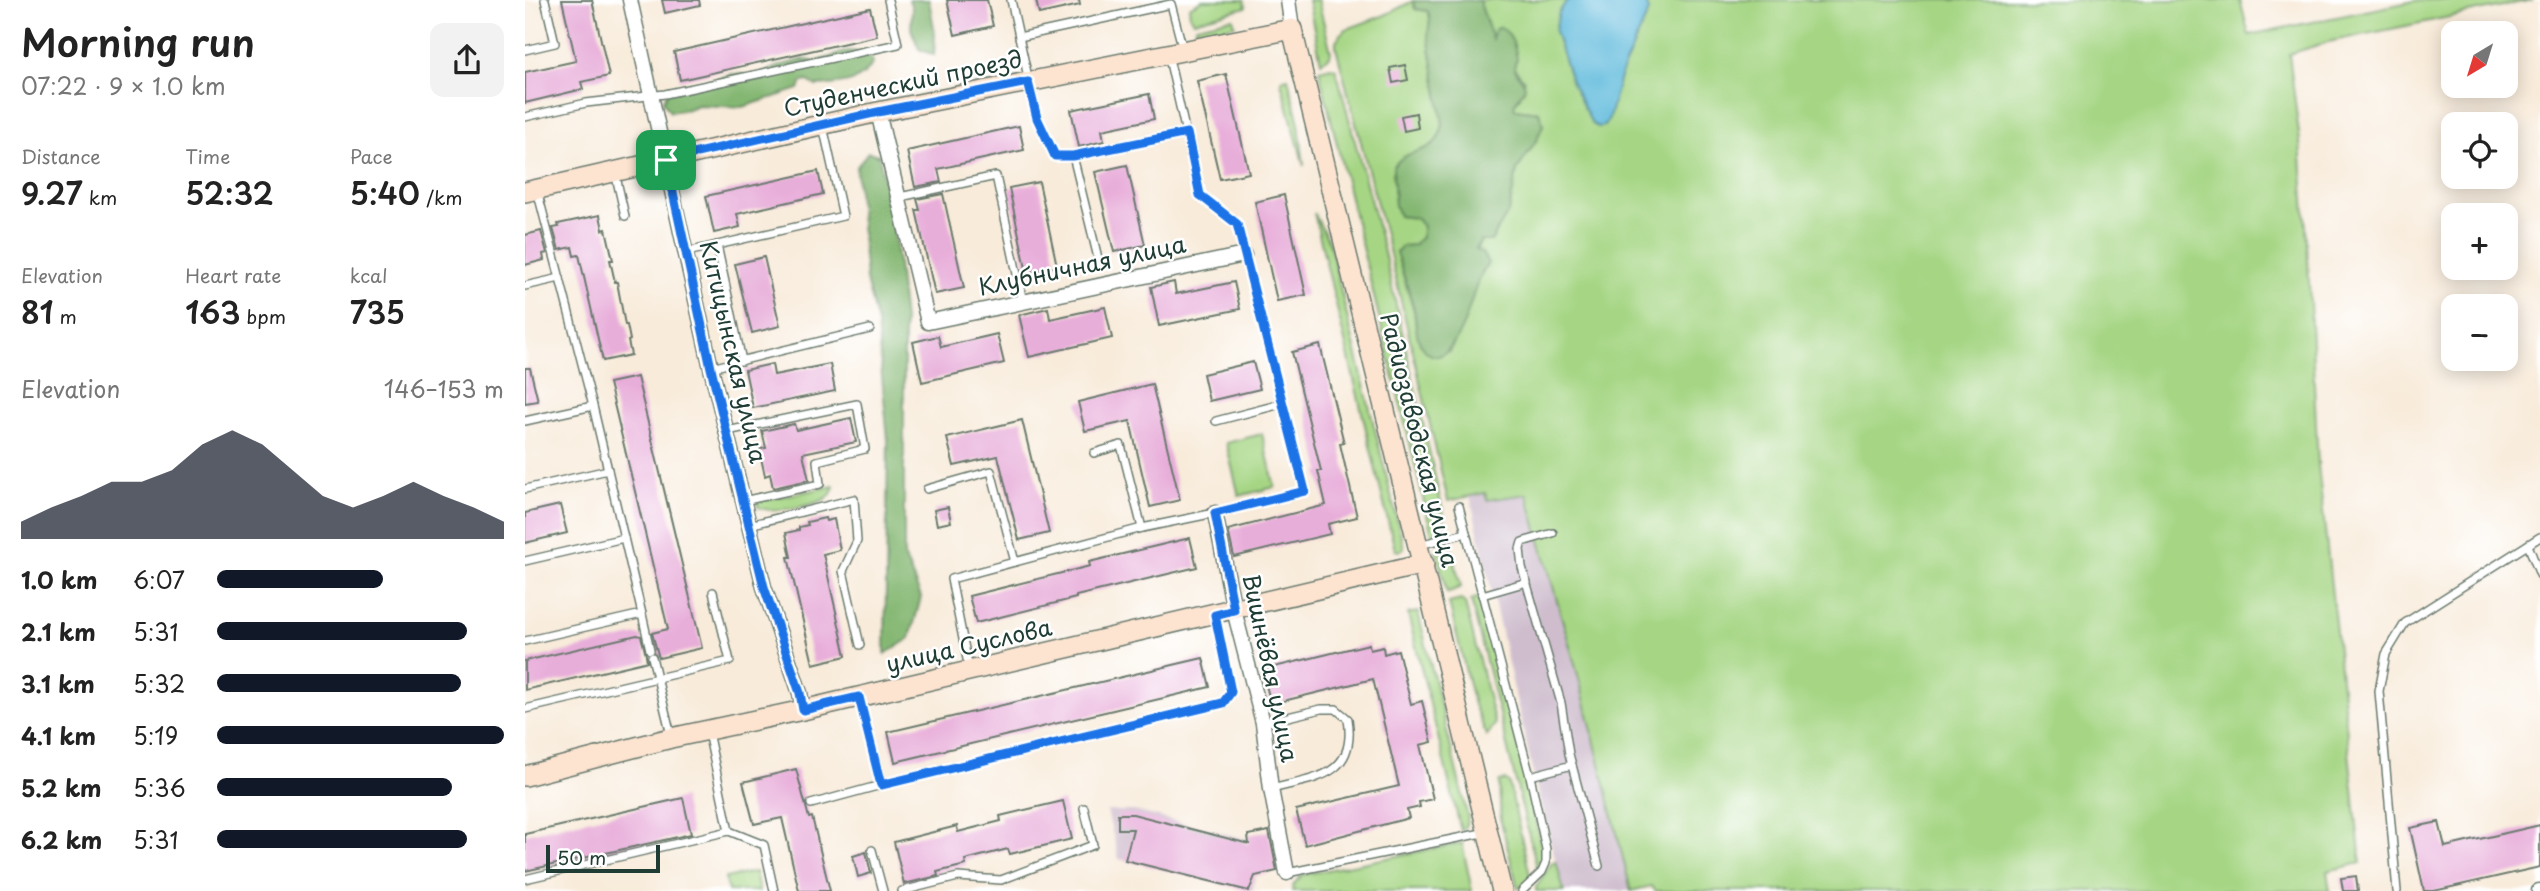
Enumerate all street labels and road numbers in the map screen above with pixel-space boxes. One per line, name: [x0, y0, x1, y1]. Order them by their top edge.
street label: Студенческий проезд: [780, 40, 1025, 125]
street label: Клубничная улица: [975, 225, 1189, 304]
street label: Китицынская улица: [692, 237, 777, 467]
street label: Радиозаводская улица: [1372, 309, 1469, 571]
street label: Вишнёвая улица: [1234, 570, 1309, 765]
street label: улица Суслова: [882, 608, 1056, 681]

